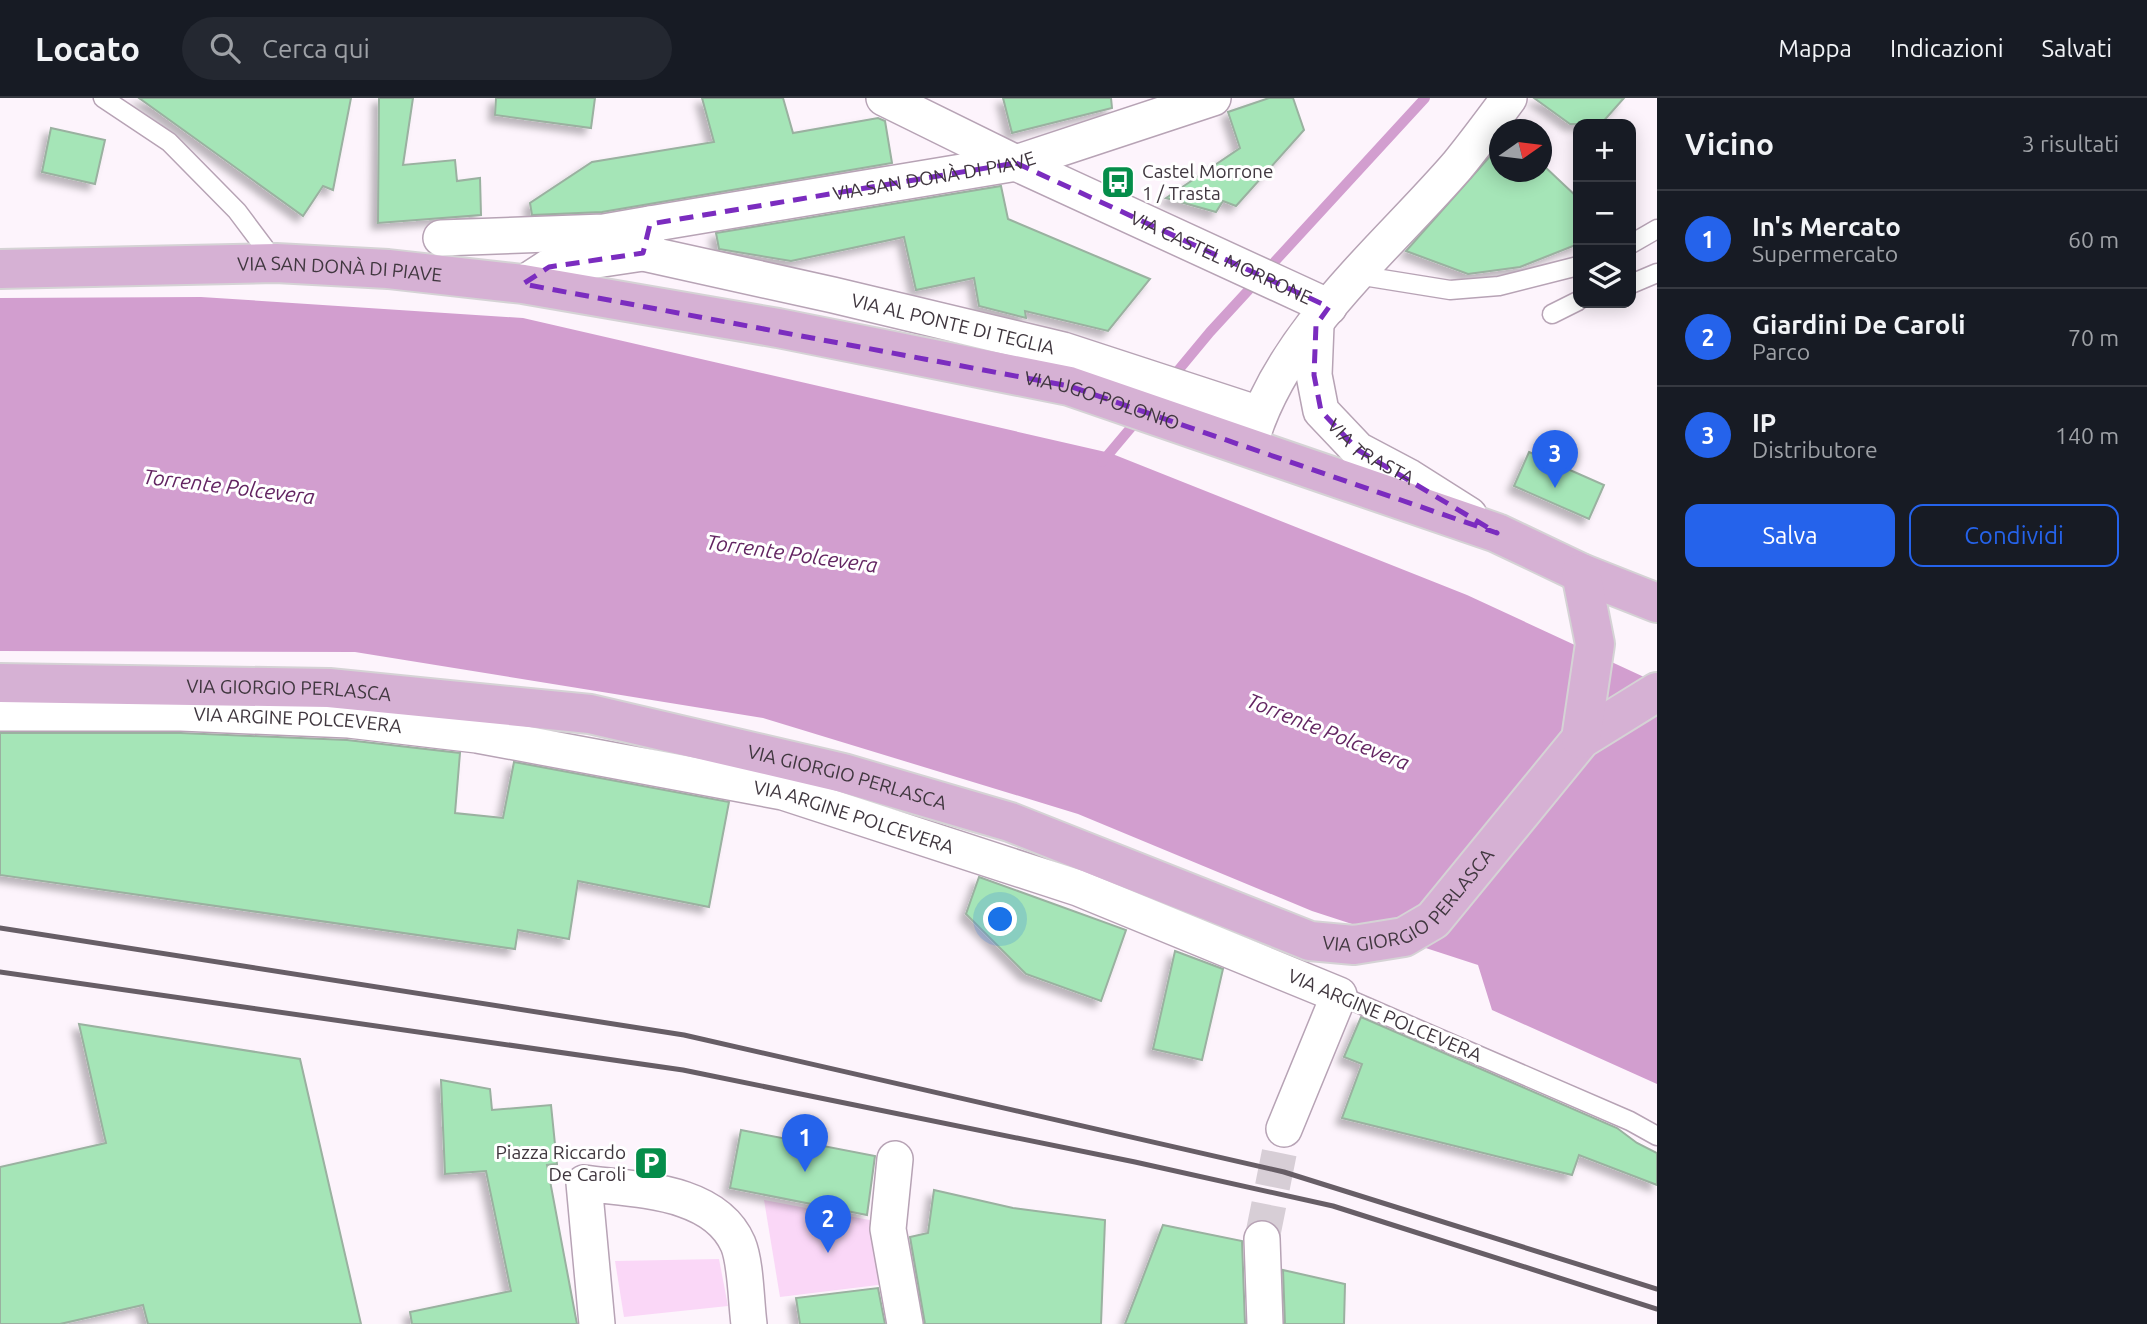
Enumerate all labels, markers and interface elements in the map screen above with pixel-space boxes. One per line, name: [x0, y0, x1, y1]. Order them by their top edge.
search box: [182, 17, 672, 80]
icon: search: [206, 29, 244, 67]
text: Locato: [35, 30, 140, 67]
text: Cerca qui: [262, 34, 370, 63]
text: Mappa: [1778, 35, 1852, 62]
text: Indicazioni: [1890, 35, 2004, 62]
text: Salvati: [2042, 35, 2112, 62]
north arrow: [1489, 119, 1552, 182]
map controls: [1573, 119, 1636, 308]
button: +: [1573, 119, 1636, 182]
text: Vicino: [1685, 127, 1774, 161]
text: 3 risultati: [2022, 131, 2119, 156]
street label: VIA SAN DONÀ DI PIAVE: [831, 146, 1038, 204]
place label: Castel Morrone 1 / Trasta: [1142, 160, 1273, 204]
bus stop icon: Castel Morrone 1 / Trasta: [1099, 163, 1137, 201]
button: −: [1573, 182, 1636, 245]
street label: VIA CASTEL MORRONE: [1127, 206, 1316, 309]
text: In's Mercato: [1752, 212, 1901, 241]
text: 1: [1702, 227, 1714, 252]
text: 60 m: [2068, 227, 2119, 252]
text: Supermercato: [1752, 241, 1898, 266]
button: layers: [1573, 245, 1636, 308]
street label: VIA SAN DONÀ DI PIAVE: [237, 252, 443, 286]
street label: VIA AL PONTE DI TEGLIA: [849, 289, 1058, 359]
text: Giardini De Caroli: [1752, 310, 1966, 339]
text: 2: [1702, 325, 1714, 350]
text: 70 m: [2068, 325, 2119, 350]
text: Parco: [1752, 339, 1810, 364]
street label: VIA UGO POLONIO: [1022, 366, 1182, 434]
text: IP: [1752, 408, 1776, 437]
street label: VIA TRASTA: [1323, 414, 1419, 489]
text: 3: [1702, 423, 1714, 448]
text: 140 m: [2055, 423, 2119, 448]
pin: 3: [1532, 430, 1578, 488]
text: Distributore: [1752, 437, 1878, 462]
water label: Torrente Polcevera: [142, 464, 316, 508]
button: Salva: [1685, 504, 1895, 567]
button: Condividi: [1909, 504, 2119, 567]
water label: Torrente Polcevera: [705, 529, 879, 577]
street label: VIA GIORGIO PERLASCA: [186, 675, 393, 705]
water label: Torrente Polcevera: [1244, 688, 1413, 775]
street label: VIA ARGINE POLCEVERA: [193, 703, 404, 737]
street label: VIA GIORGIO PERLASCA: [745, 740, 950, 814]
street label: VIA ARGINE POLCEVERA: [752, 776, 957, 858]
street label: VIA GIORGIO PERLASCA: [1321, 843, 1498, 956]
your location: [983, 902, 1017, 936]
street label: VIA ARGINE POLCEVERA: [1285, 964, 1486, 1066]
pin: 1: [782, 1114, 828, 1172]
place label: Piazza Riccardo De Caroli: [495, 1141, 626, 1185]
parking icon: Piazza Riccardo De Caroli: [632, 1144, 670, 1182]
pin: 2: [805, 1195, 851, 1253]

